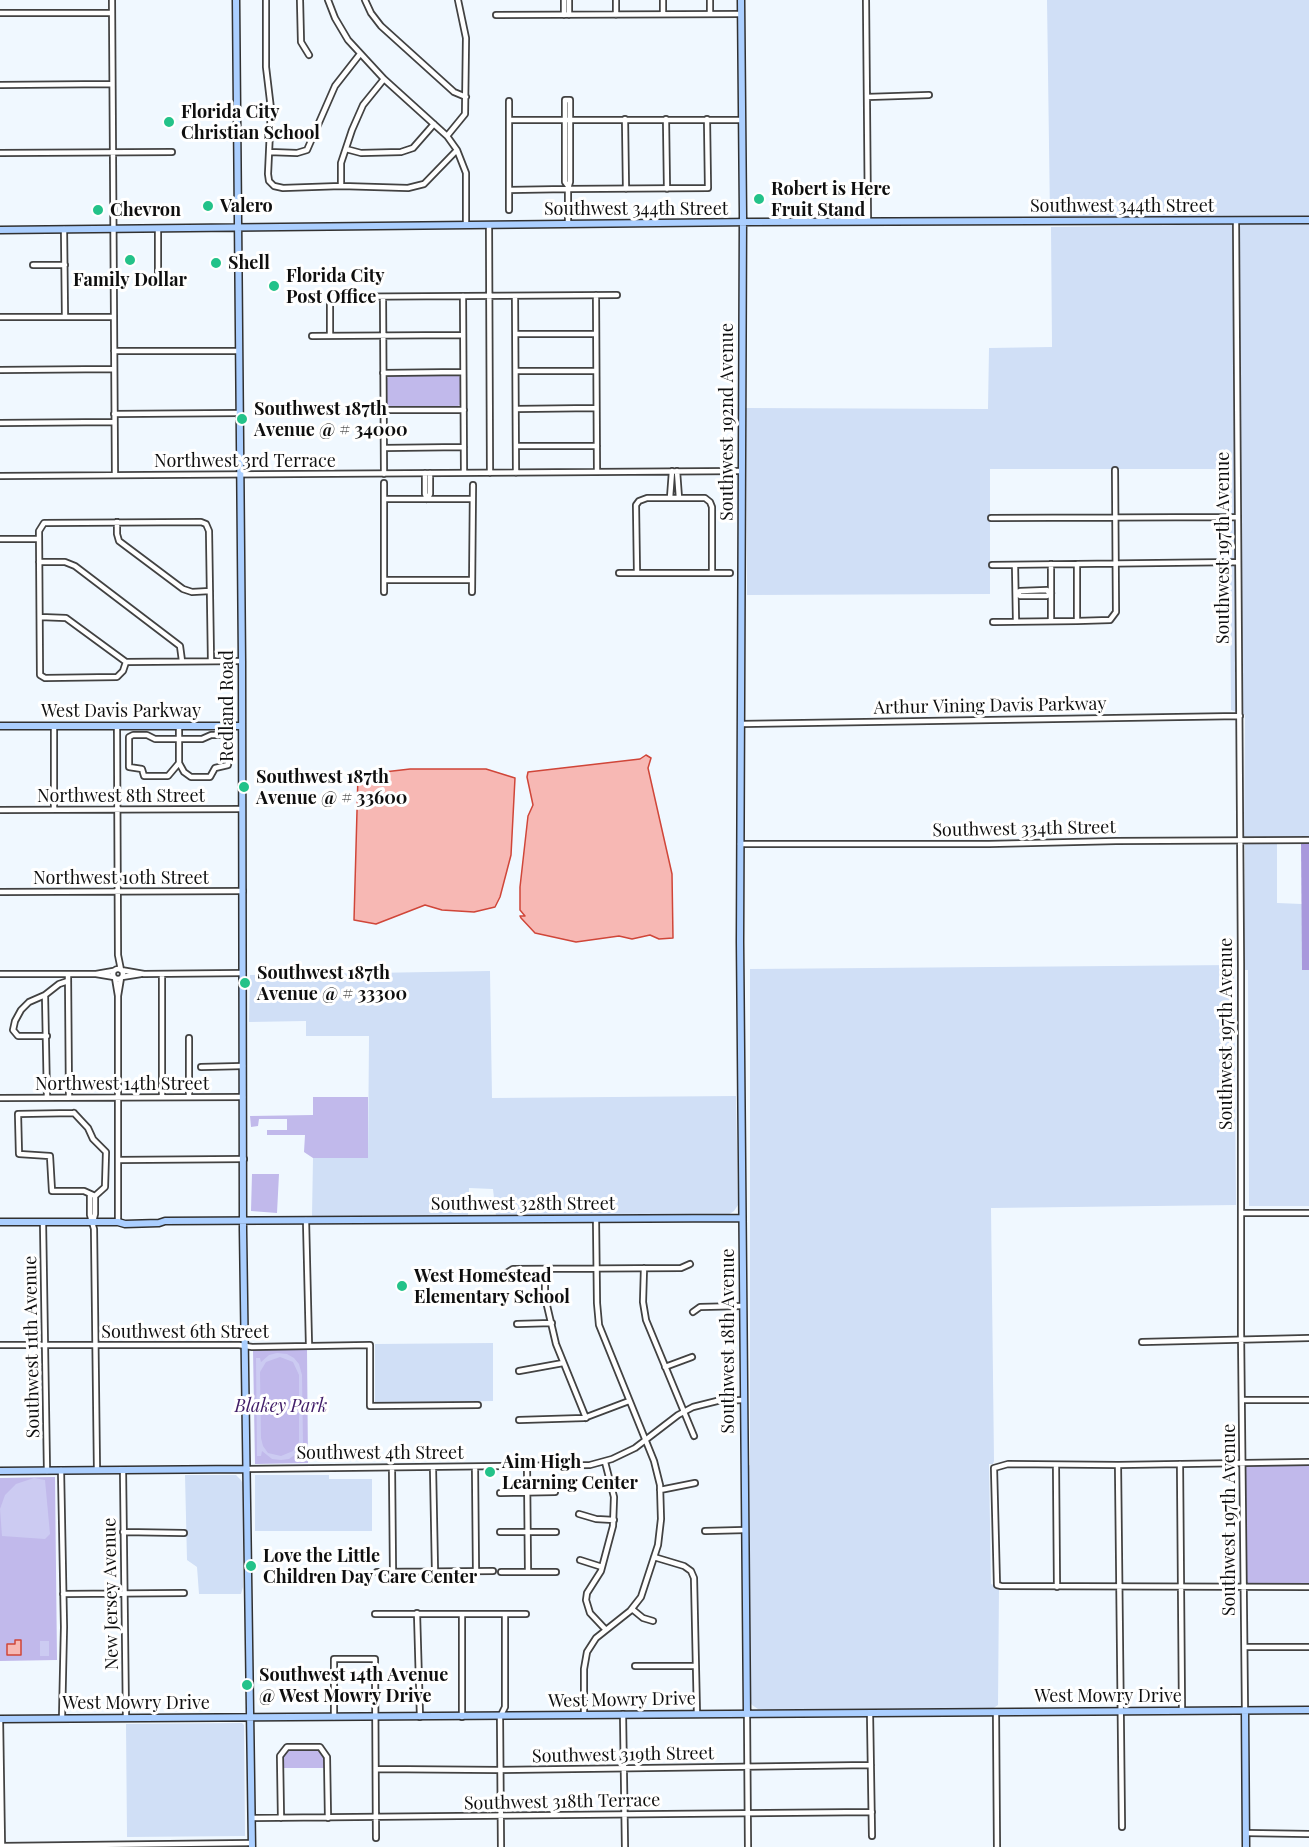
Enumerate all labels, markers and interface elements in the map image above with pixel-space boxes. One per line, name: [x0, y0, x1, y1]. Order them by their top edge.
place label: Florida City Christian School: [181, 101, 320, 144]
marker: Florida City Christian School: [162, 115, 176, 129]
place label: Robert is Here Fruit Stand: [771, 178, 890, 220]
marker: Robert is Here Fruit Stand: [752, 192, 766, 206]
place label: Valero: [220, 195, 273, 217]
street label: Southwest 344th Street: [1030, 195, 1214, 217]
street label: Southwest 344th Street: [544, 198, 728, 220]
place label: Chevron: [110, 199, 181, 221]
marker: Valero: [201, 199, 215, 213]
marker: Chevron: [91, 203, 105, 217]
place label: Shell: [228, 252, 270, 274]
marker: Family Dollar: [123, 253, 137, 267]
marker: Shell: [209, 256, 223, 270]
place label: Florida City Post Office: [286, 265, 384, 308]
place label: Family Dollar: [73, 269, 187, 291]
marker: Florida City Post Office: [267, 279, 281, 293]
street label: Southwest 192nd Avenue: [716, 323, 738, 521]
place label: Southwest 187th Avenue @ # 34000: [254, 398, 408, 440]
marker: Southwest 187th Avenue @ # 34000: [235, 412, 249, 426]
street label: Northwest 3rd Terrace: [154, 450, 336, 472]
street label: Southwest 197th Avenue: [1212, 452, 1234, 644]
street label: Redland Road: [216, 650, 238, 762]
street label: Arthur Vining Davis Parkway: [873, 693, 1107, 719]
street label: West Davis Parkway: [41, 700, 201, 722]
place label: Southwest 187th Avenue @ # 33600: [256, 766, 407, 808]
marker: Southwest 187th Avenue @ # 33600: [237, 780, 251, 794]
street label: Northwest 8th Street: [37, 785, 205, 807]
street label: Southwest 334th Street: [932, 817, 1116, 841]
street label: Northwest 10th Street: [33, 867, 209, 889]
street label: Southwest 197th Avenue: [1215, 938, 1237, 1130]
place label: Southwest 187th Avenue @ # 33300: [257, 962, 407, 1004]
marker: Southwest 187th Avenue @ # 33300: [238, 976, 252, 990]
street label: Northwest 14th Street: [35, 1073, 209, 1095]
street label: Southwest 328th Street: [431, 1193, 615, 1215]
street label: Southwest 18th Avenue: [717, 1248, 739, 1434]
street label: Southwest 11th Avenue: [20, 1255, 44, 1439]
place label: West Homestead Elementary School: [414, 1265, 570, 1308]
marker: West Homestead Elementary School: [395, 1279, 409, 1293]
street label: Southwest 6th Street: [101, 1321, 269, 1343]
park label: Blakey Park: [235, 1395, 327, 1417]
street label: Southwest 197th Avenue: [1218, 1424, 1240, 1616]
street label: Southwest 4th Street: [296, 1442, 464, 1464]
place label: Aim High Learning Center: [502, 1451, 638, 1494]
marker: Aim High Learning Center: [483, 1465, 497, 1479]
street label: New Jersey Avenue: [99, 1518, 123, 1670]
place label: Love the Little Children Day Care Center: [263, 1545, 477, 1588]
marker: Love the Little Children Day Care Center: [244, 1559, 258, 1573]
place label: Southwest 14th Avenue @ West Mowry Drive: [259, 1664, 448, 1706]
marker: Southwest 14th Avenue @ West Mowry Drive: [240, 1678, 254, 1692]
street label: West Mowry Drive: [1034, 1685, 1182, 1707]
street label: West Mowry Drive: [548, 1688, 696, 1712]
street label: West Mowry Drive: [62, 1692, 210, 1714]
street label: Southwest 319th Street: [532, 1743, 714, 1767]
street label: Southwest 318th Terrace: [464, 1789, 660, 1815]

